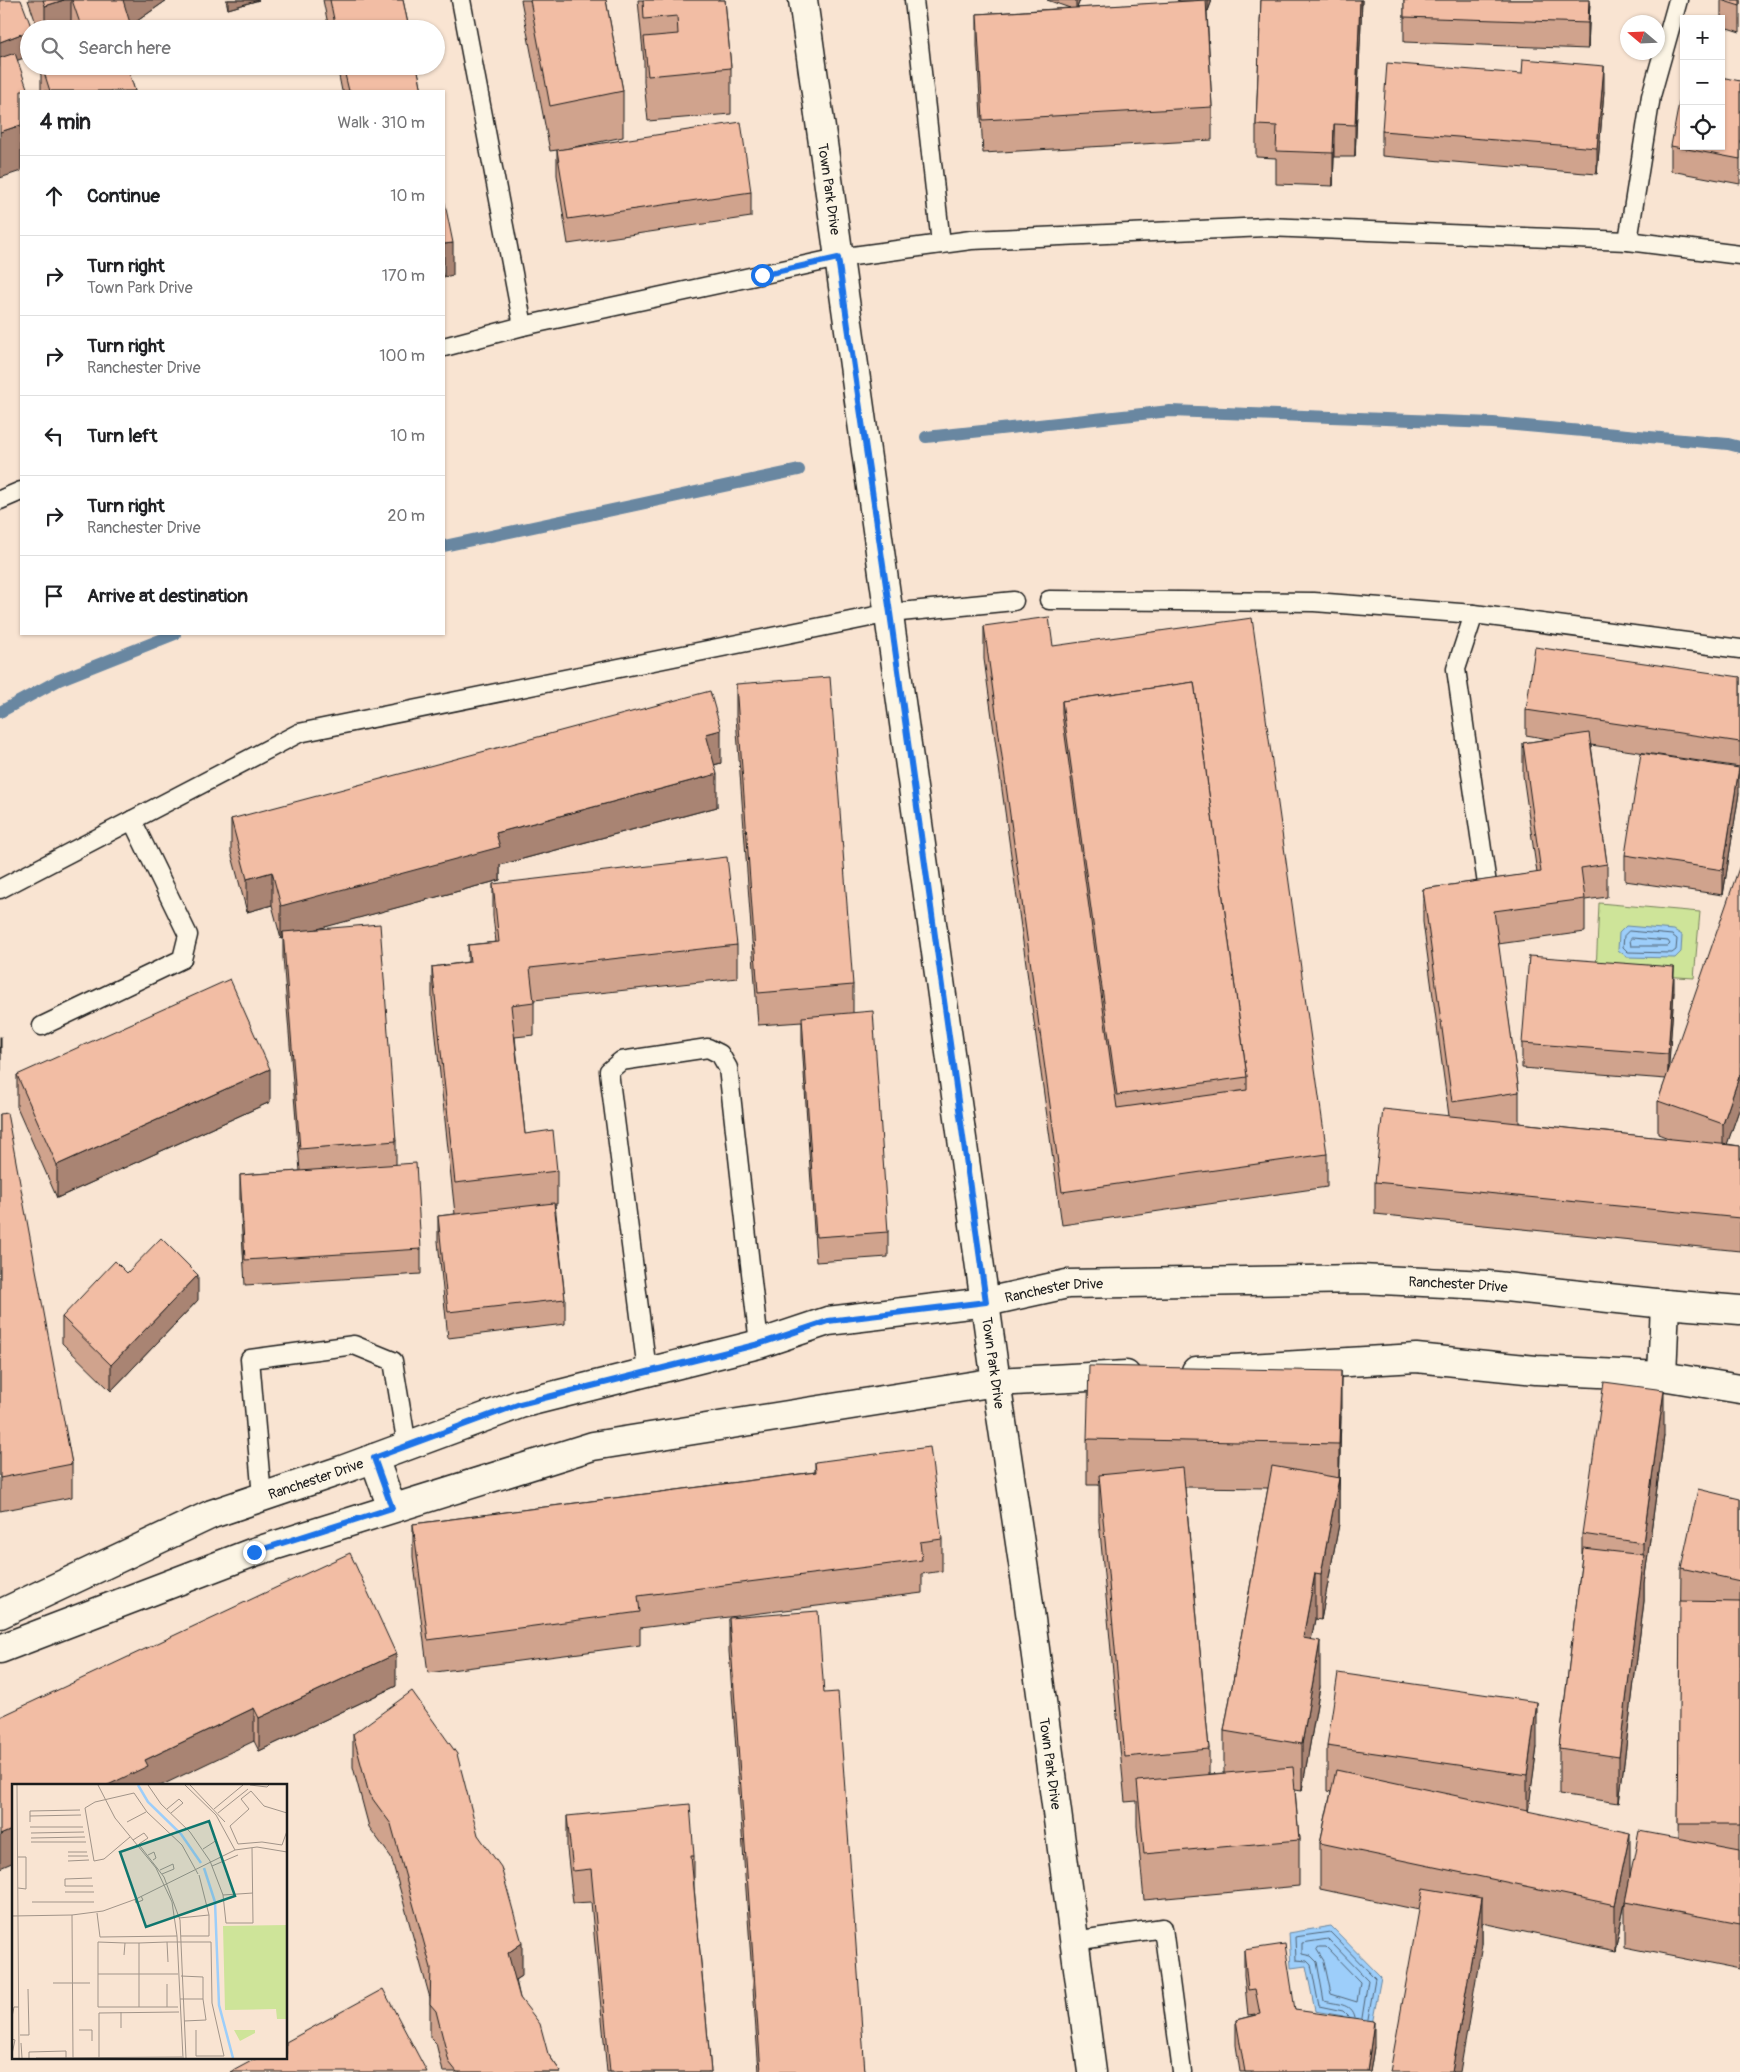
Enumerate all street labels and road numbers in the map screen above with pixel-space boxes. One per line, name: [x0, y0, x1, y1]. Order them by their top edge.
street label: Town Park Drive: [814, 142, 844, 236]
street label: Ranchester Drive: [1408, 1273, 1509, 1296]
street label: Ranchester Drive: [1003, 1275, 1103, 1307]
street label: Town Park Drive: [978, 1316, 1008, 1410]
street label: Ranchester Drive: [266, 1455, 366, 1503]
street label: Town Park Drive: [1035, 1717, 1065, 1811]

